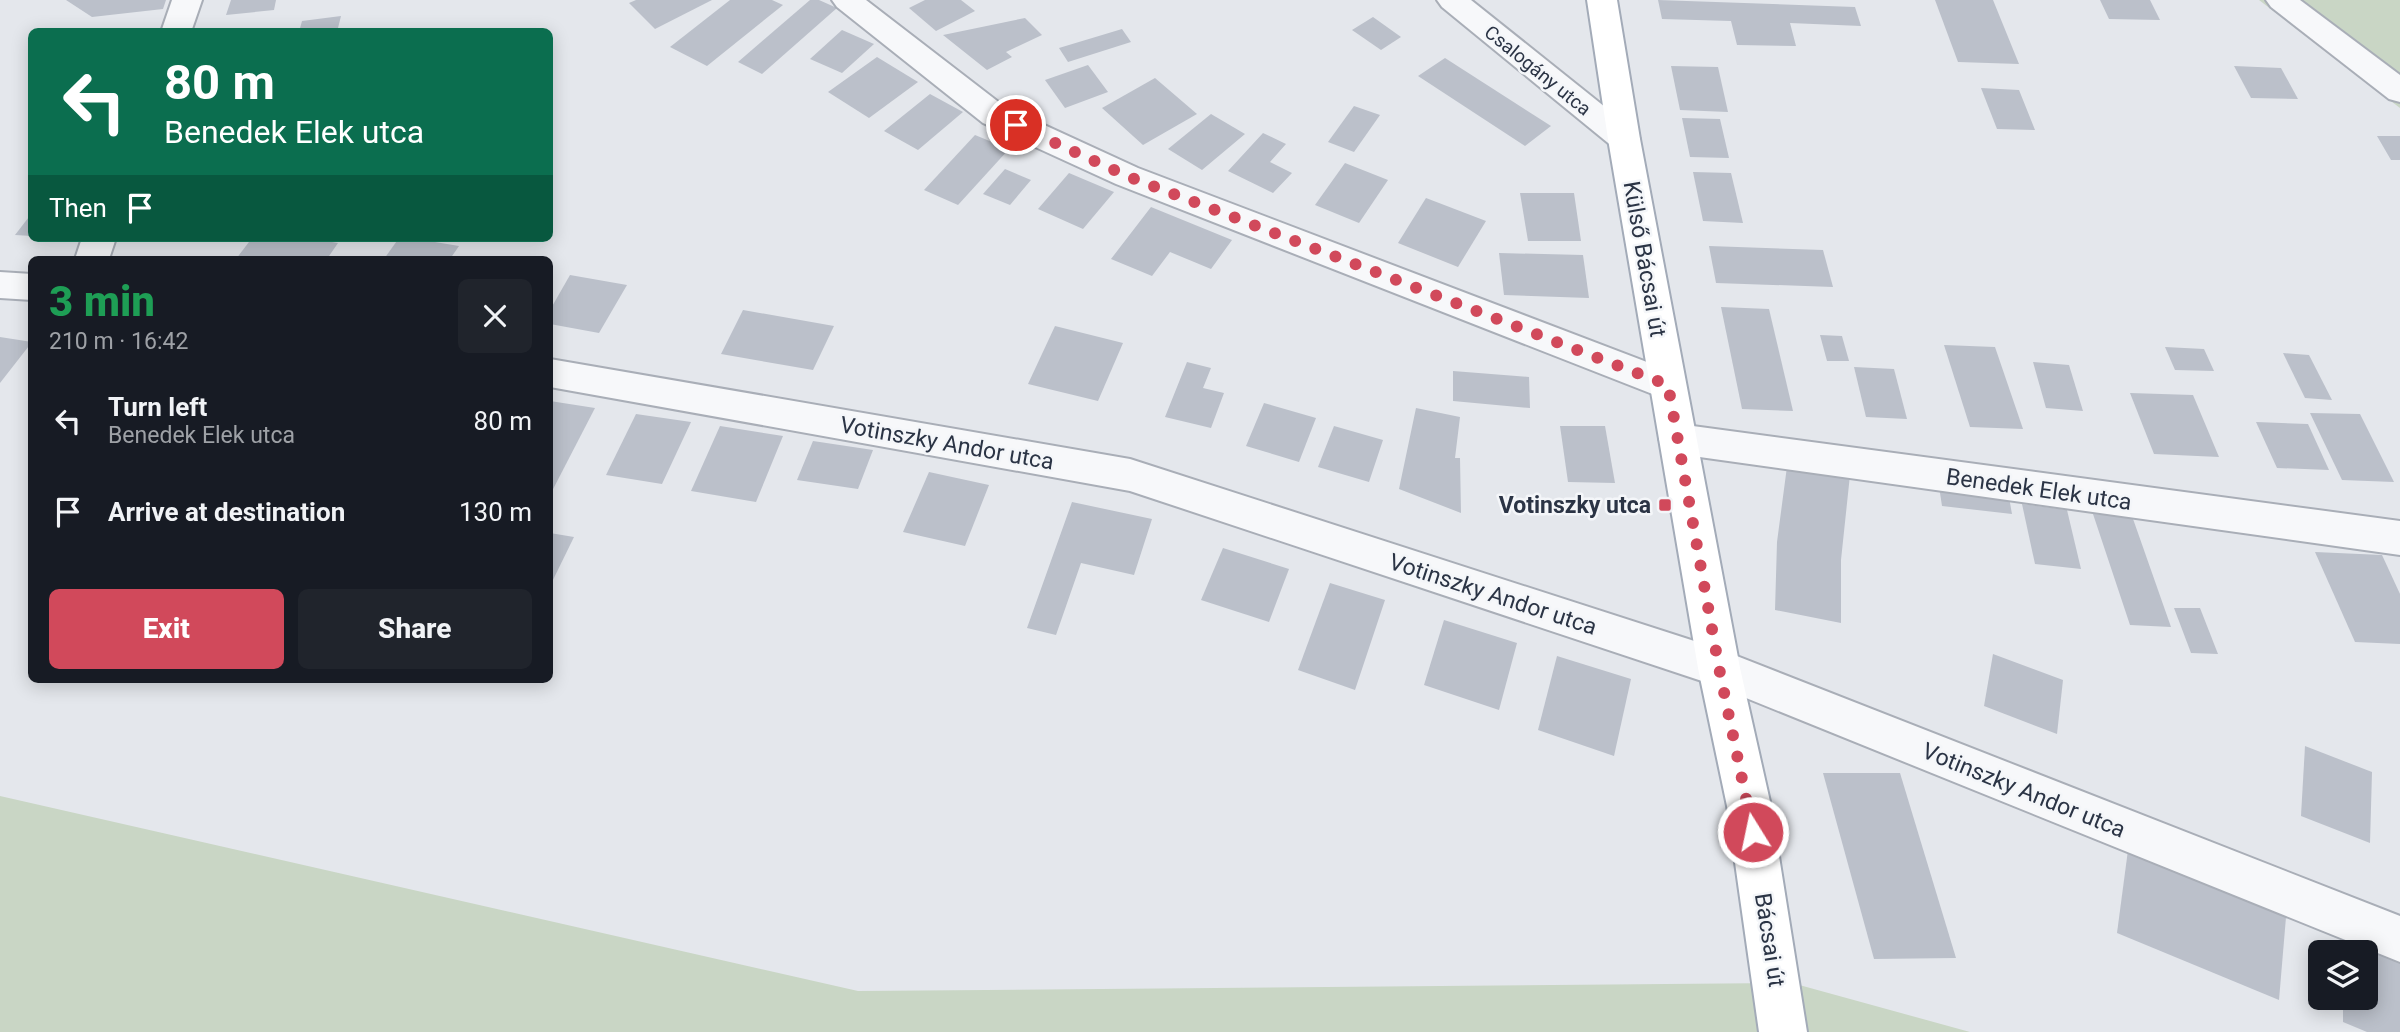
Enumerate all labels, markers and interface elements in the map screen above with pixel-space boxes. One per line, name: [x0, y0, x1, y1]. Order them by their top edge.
street label: Csalogány utca: [1480, 21, 1595, 120]
text: 80 m: [164, 54, 275, 111]
icon: left: [49, 56, 140, 147]
pin: [986, 95, 1046, 155]
icon: arrive: [997, 106, 1035, 144]
text: Benedek Elek utca: [164, 113, 424, 151]
street label: Külső Bácsai út: [1618, 179, 1672, 339]
icon: arrive: [121, 189, 159, 227]
text: Then: [49, 193, 107, 223]
text: 3 min: [49, 277, 155, 326]
button: close: [458, 279, 532, 353]
text: 210 m · 16:42: [49, 328, 188, 355]
text: Turn left: [108, 392, 207, 422]
icon: left: [49, 402, 87, 440]
text: 80 m: [474, 406, 532, 436]
street label: Votinszky Andor utca: [838, 411, 1056, 476]
text: Benedek Elek utca: [108, 422, 295, 449]
street label: Benedek Elek utca: [1944, 463, 2133, 516]
place label: Votinszky utca: [1499, 492, 1651, 519]
icon: arrive: [49, 493, 87, 531]
text: Arrive at destination: [108, 497, 345, 527]
text: 130 m: [459, 497, 532, 527]
marker: Votinszky utca: [1657, 497, 1673, 513]
street label: Votinszky Andor utca: [1386, 548, 1600, 641]
button: Exit: [49, 589, 284, 669]
button: Share: [298, 589, 532, 669]
street label: Votinszky Andor utca: [1918, 737, 2129, 844]
position arrow: [1716, 795, 1790, 869]
street label: Bácsai út: [1749, 891, 1790, 989]
map controls: [2308, 940, 2378, 1010]
button: layers: [2308, 940, 2378, 1010]

